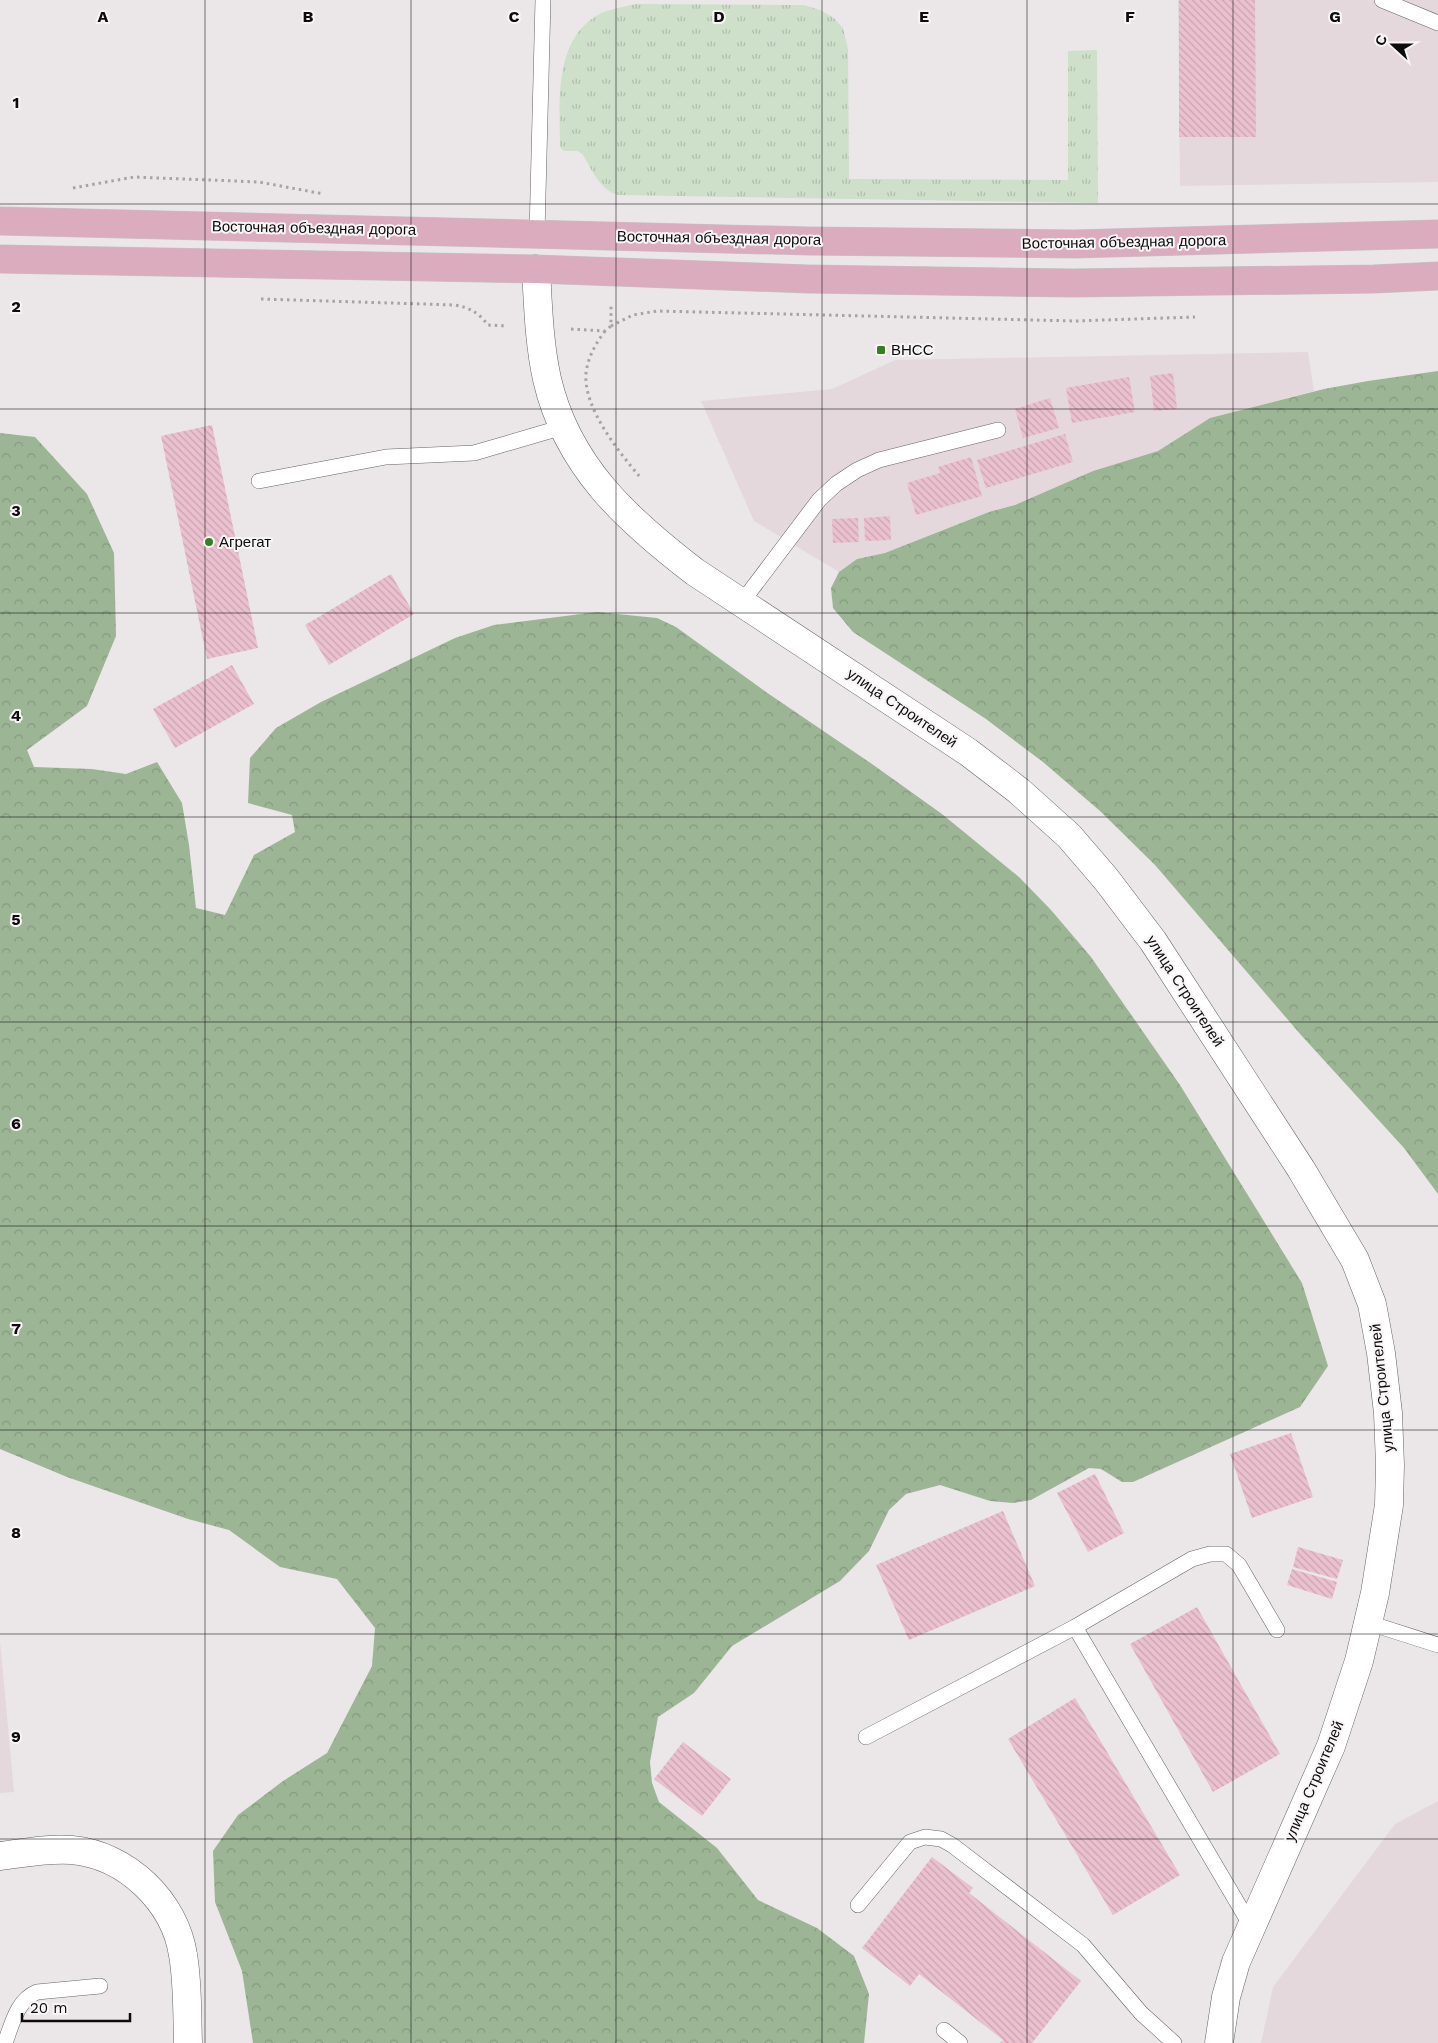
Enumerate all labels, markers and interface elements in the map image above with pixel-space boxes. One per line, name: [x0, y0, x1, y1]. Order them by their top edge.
text: A: [98, 7, 109, 26]
text: B: [303, 7, 314, 26]
text: C: [509, 7, 520, 26]
text: D: [713, 7, 725, 26]
text: E: [919, 7, 929, 26]
text: F: [1125, 7, 1135, 26]
text: G: [1329, 7, 1341, 26]
north arrow: [1368, 20, 1418, 70]
text: С: [1372, 33, 1390, 48]
text: 1: [13, 93, 19, 112]
street label: Восточная объездная дорога: [212, 217, 417, 239]
street label: Восточная объездная дорога: [617, 227, 822, 249]
street label: Восточная объездная дорога: [1022, 231, 1227, 253]
text: 2: [11, 297, 21, 316]
place label: ВНСС: [891, 341, 934, 359]
marker: ВНСС: [875, 344, 887, 356]
text: 3: [11, 501, 21, 520]
place label: Агрегат: [219, 533, 271, 551]
marker: Агрегат: [203, 536, 215, 548]
street label: улица Строителей: [843, 664, 961, 752]
text: 4: [11, 706, 21, 725]
text: 5: [11, 910, 21, 929]
street label: улица Строителей: [1142, 932, 1228, 1050]
text: 6: [11, 1114, 21, 1133]
text: 7: [11, 1319, 21, 1338]
street label: улица Строителей: [1366, 1323, 1398, 1453]
text: 8: [11, 1523, 21, 1542]
street label: улица Строителей: [1280, 1718, 1348, 1844]
text: 9: [11, 1727, 21, 1746]
scale bar: [22, 1990, 130, 2022]
text: 20 m: [30, 1999, 68, 2017]

